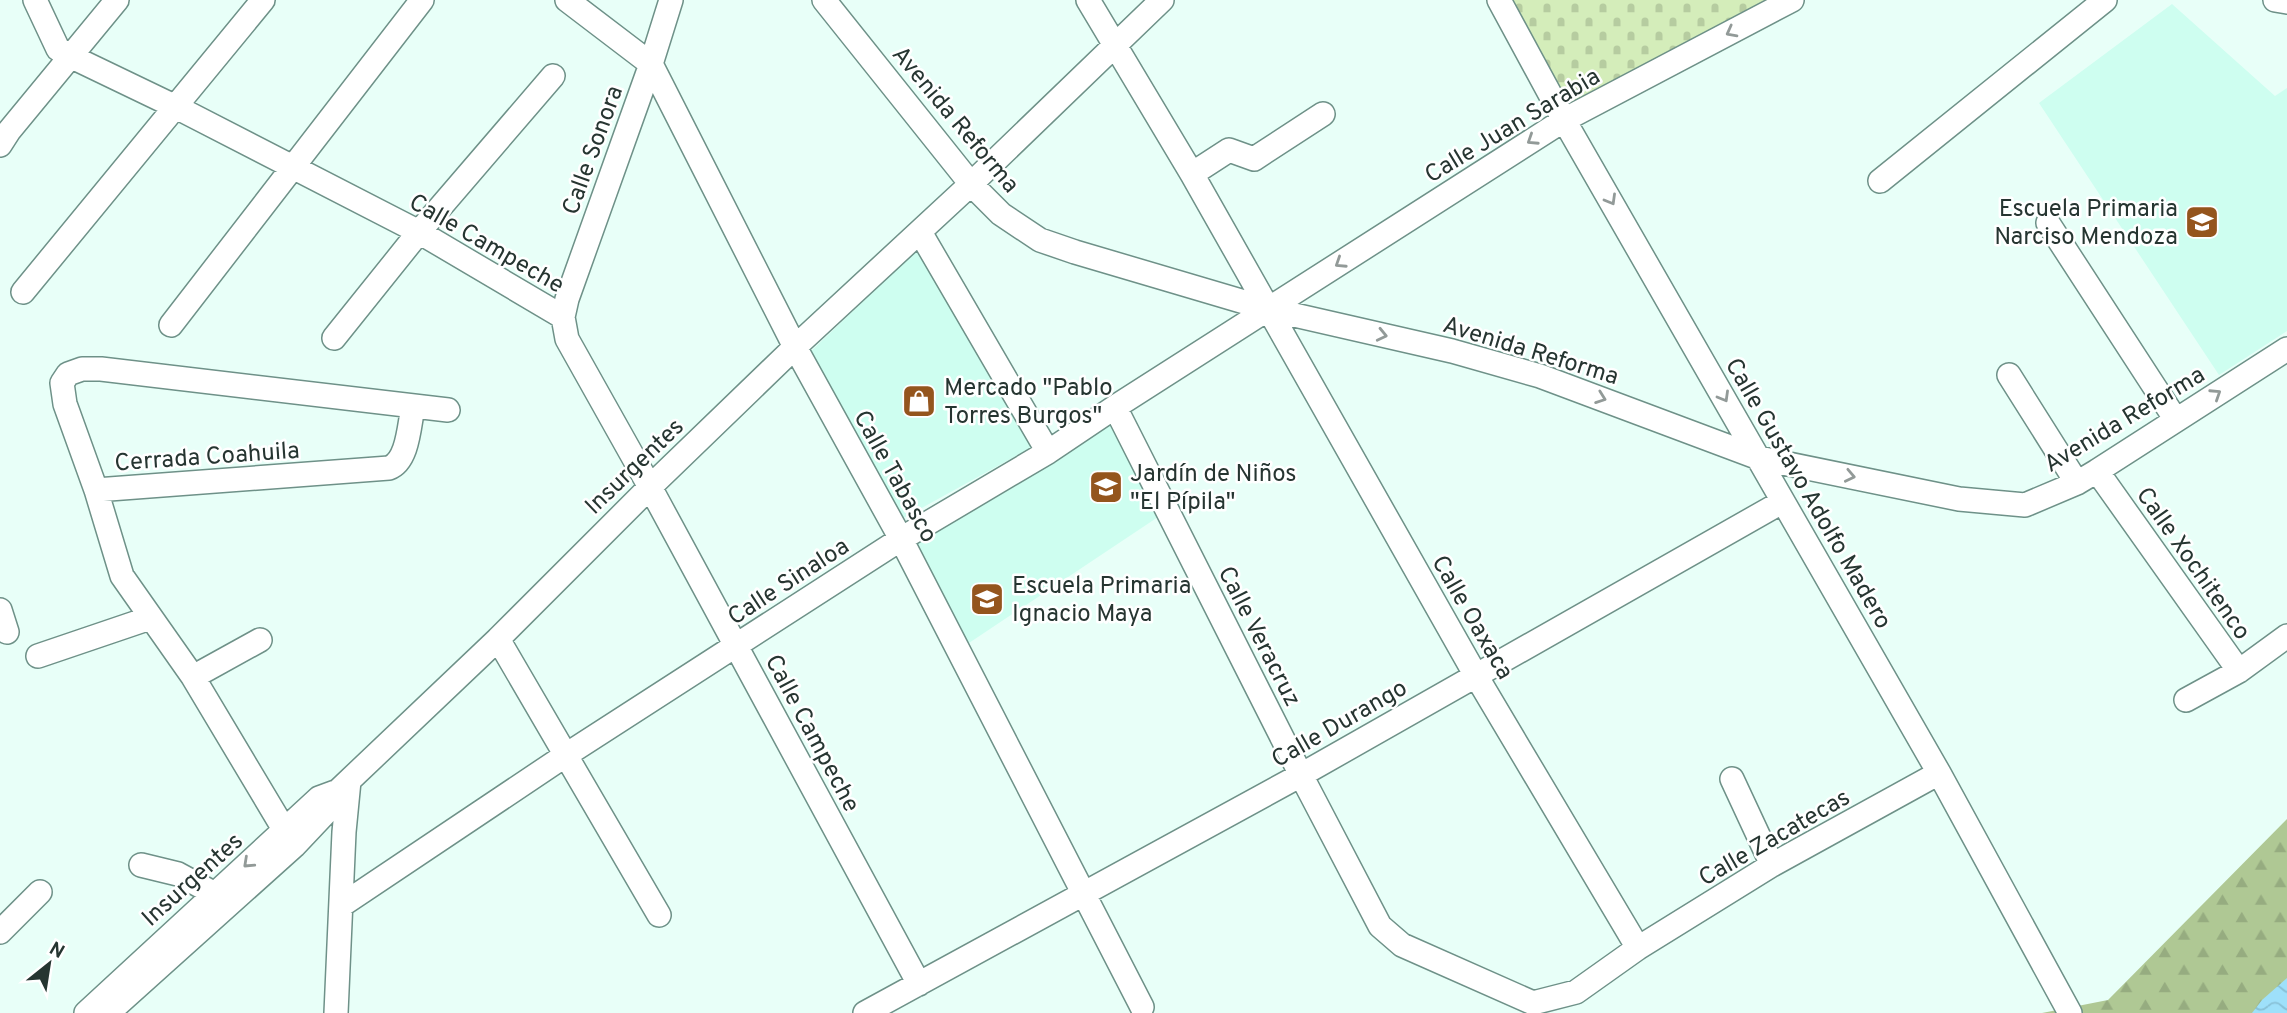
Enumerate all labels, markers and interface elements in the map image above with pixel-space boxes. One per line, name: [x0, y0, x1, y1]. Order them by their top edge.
one-way arrow: [1726, 23, 1738, 37]
street label: Avenida Reforma: [884, 41, 1025, 200]
street label: Calle Juan Sarabia: [1420, 63, 1606, 191]
street label: Calle Sonora: [557, 82, 631, 219]
one-way arrow: [1526, 132, 1539, 145]
street label: Calle Campeche: [403, 188, 569, 301]
one-way arrow: [1602, 192, 1615, 205]
place label: Escuela Primaria Narciso Mendoza: [1994, 195, 2178, 253]
school or university icon: Escuela Primaria Narciso Mendoza: [2183, 203, 2221, 241]
one-way arrow: [1335, 255, 1348, 268]
street label: Avenida Reforma: [1439, 311, 1622, 393]
one-way arrow: [1376, 327, 1388, 342]
street label: Calle Gustavo Adolfo Madero: [1717, 353, 1897, 635]
street label: Avenida Reforma: [2039, 361, 2211, 481]
place label: Mercado "Pablo Torres Burgos": [944, 374, 1113, 432]
shop icon: Mercado "Pablo Torres Burgos": [900, 382, 938, 420]
one-way arrow: [1716, 389, 1729, 402]
one-way arrow: [1594, 390, 1606, 404]
one-way arrow: [2208, 390, 2221, 402]
street label: Calle Tabasco: [846, 406, 943, 548]
street label: Insurgentes: [580, 413, 691, 522]
street label: Cerrada Coahuila: [113, 437, 301, 479]
place label: Jardín de Niños "El Pípila": [1130, 460, 1297, 518]
school or university icon: Jardín de Niños "El Pípila": [1087, 468, 1125, 506]
one-way arrow: [1844, 468, 1856, 483]
street label: Calle Xochitenco: [2128, 482, 2256, 646]
street label: Calle Sinaloa: [723, 532, 855, 633]
street label: Calle Oaxaca: [1424, 551, 1519, 685]
street label: Calle Veracruz: [1210, 562, 1306, 712]
place label: Escuela Primaria Ignacio Maya: [1012, 572, 1191, 630]
school or university icon: Escuela Primaria Ignacio Maya: [968, 580, 1006, 618]
street label: Calle Campeche: [757, 650, 865, 818]
street label: Calle Durango: [1267, 674, 1413, 776]
street label: Calle Zacatecas: [1694, 783, 1856, 894]
street label: Insurgentes: [136, 827, 250, 934]
one-way arrow: [243, 855, 256, 868]
north arrow: [14, 929, 84, 999]
text: N: [45, 937, 68, 965]

